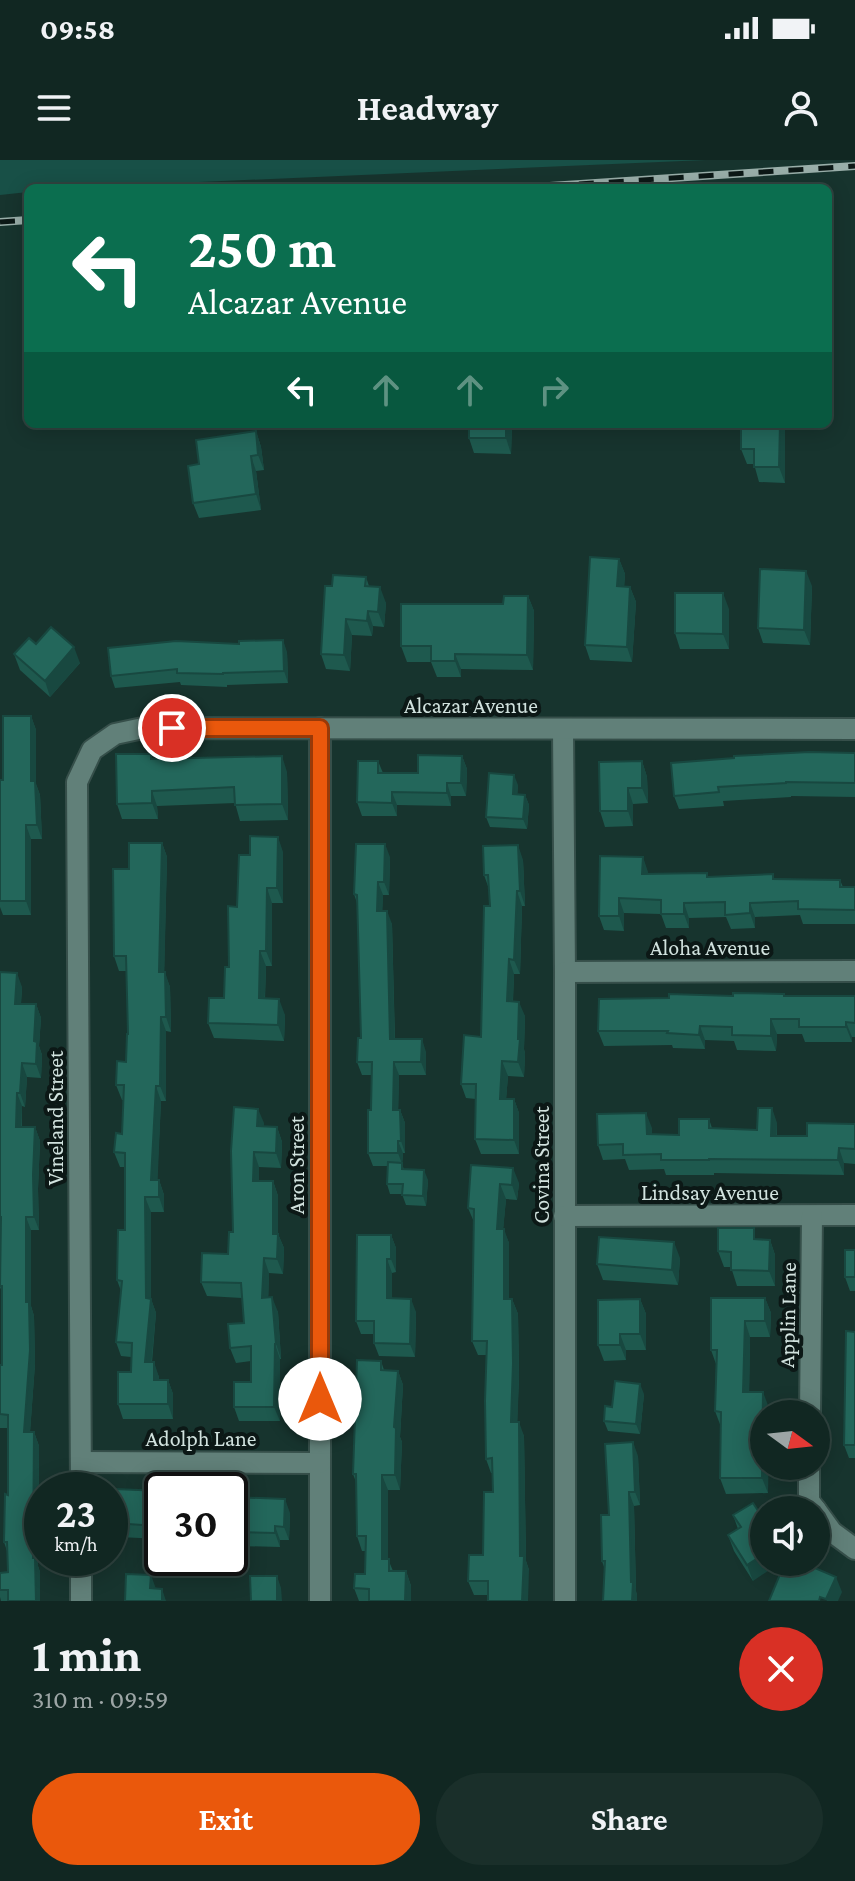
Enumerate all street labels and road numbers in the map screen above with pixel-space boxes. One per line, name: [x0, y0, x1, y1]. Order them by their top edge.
street label: Alcazar Avenue: [404, 693, 538, 718]
street label: Aloha Avenue: [650, 935, 770, 960]
street label: Vineland Street: [43, 1050, 68, 1185]
street label: Covina Street: [529, 1106, 554, 1224]
street label: Aron Street: [284, 1115, 309, 1214]
street label: Lindsay Avenue: [641, 1180, 779, 1205]
street label: Applin Lane: [774, 1262, 801, 1368]
street label: Adolph Lane: [146, 1426, 256, 1451]

